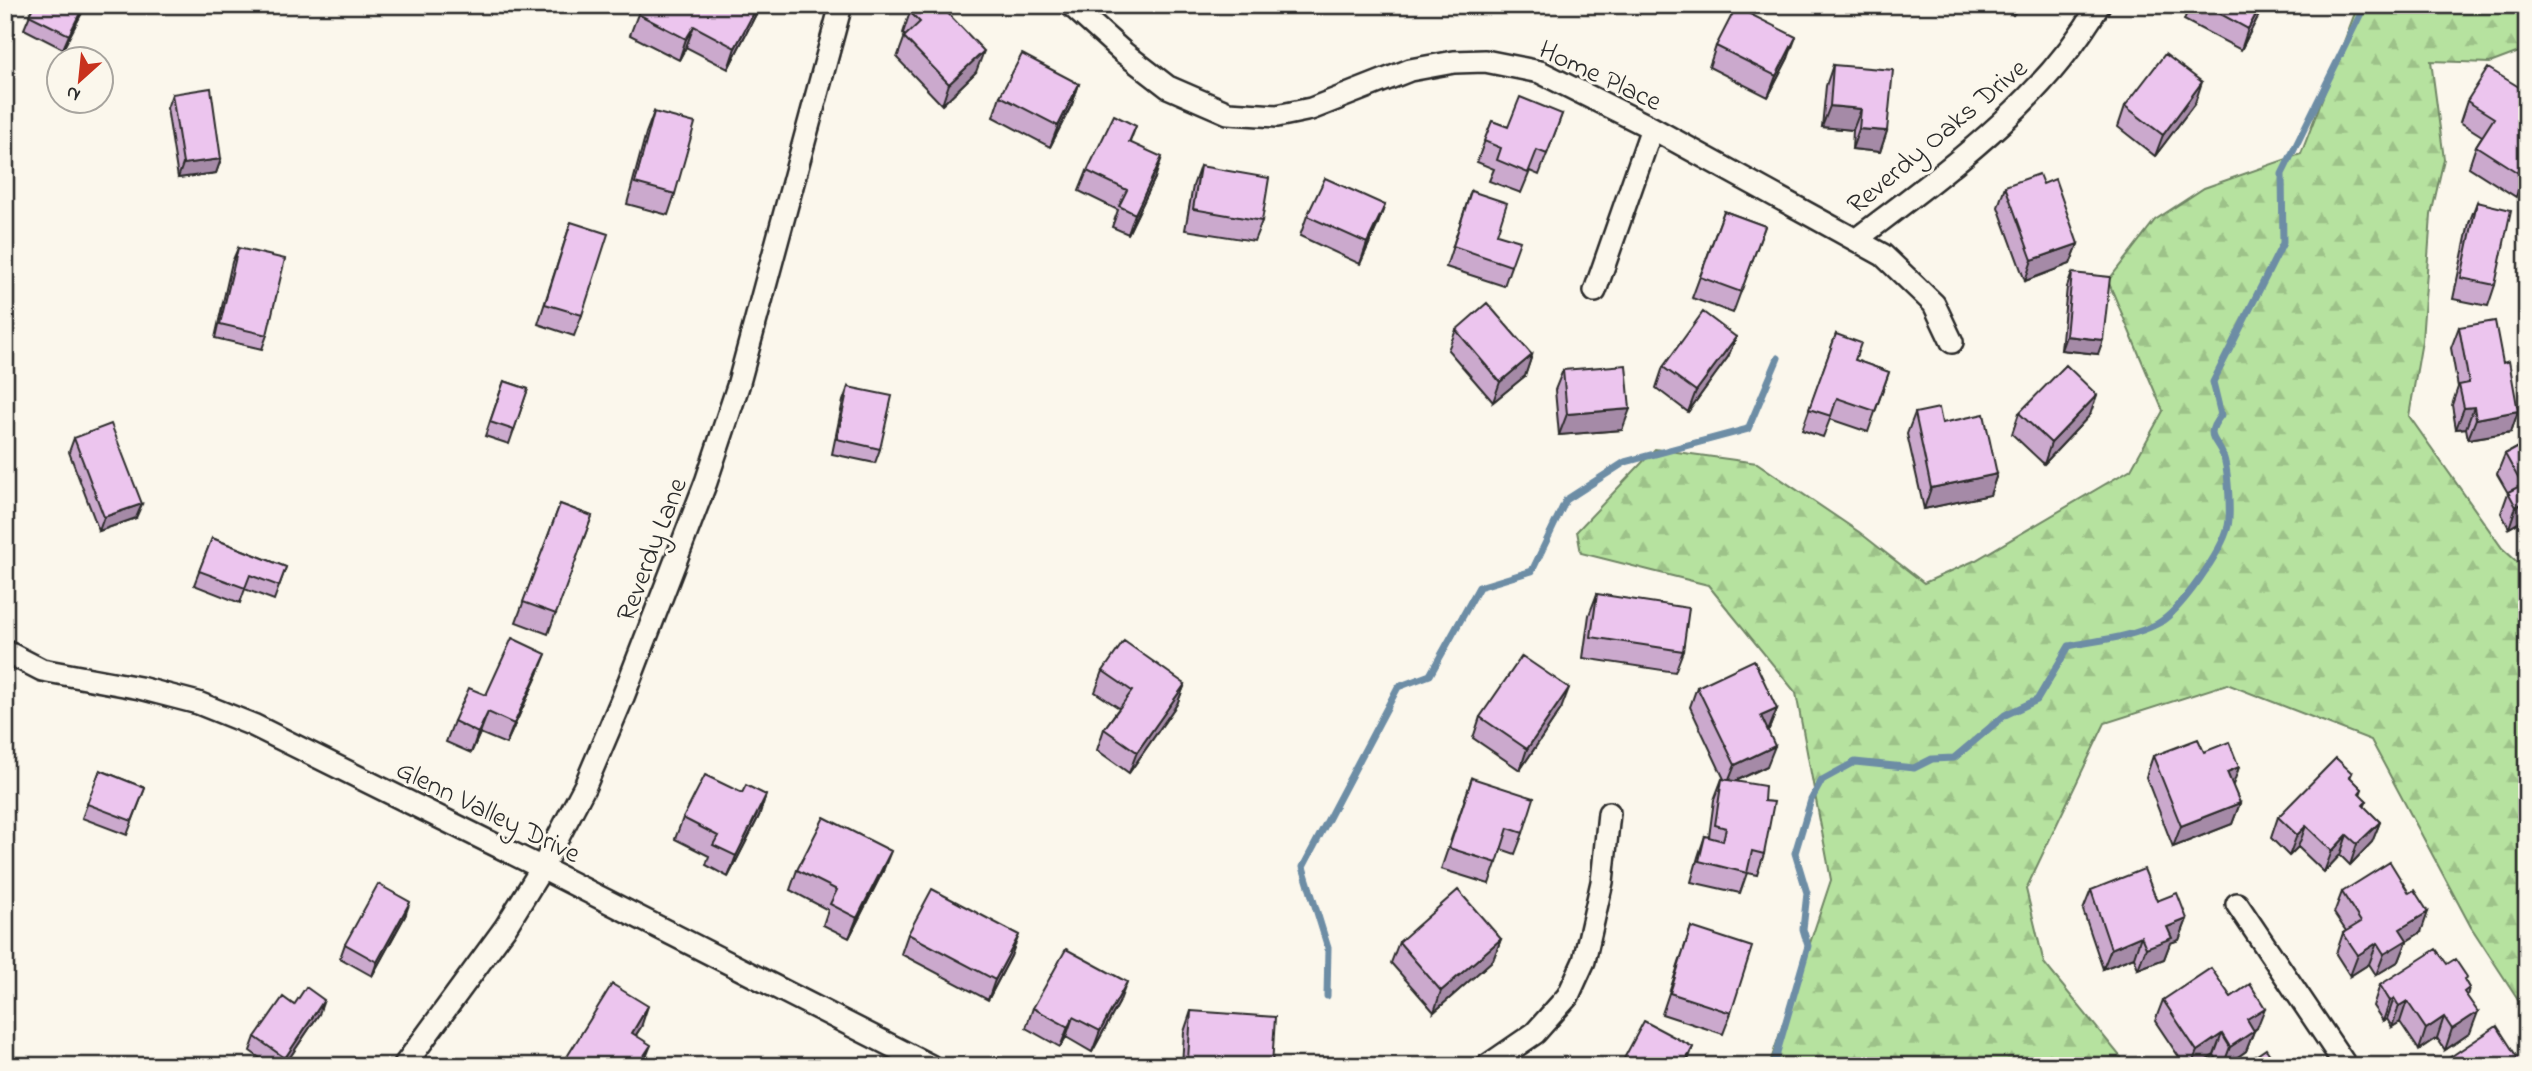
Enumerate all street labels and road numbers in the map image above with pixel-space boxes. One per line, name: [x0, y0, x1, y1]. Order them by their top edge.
street label: Home Place: [1531, 31, 1668, 124]
street label: Reverdy Oaks Drive: [1839, 49, 2038, 226]
street label: Reverdy Lane: [607, 472, 700, 628]
street label: Glenn Valley Drive: [388, 751, 587, 876]

